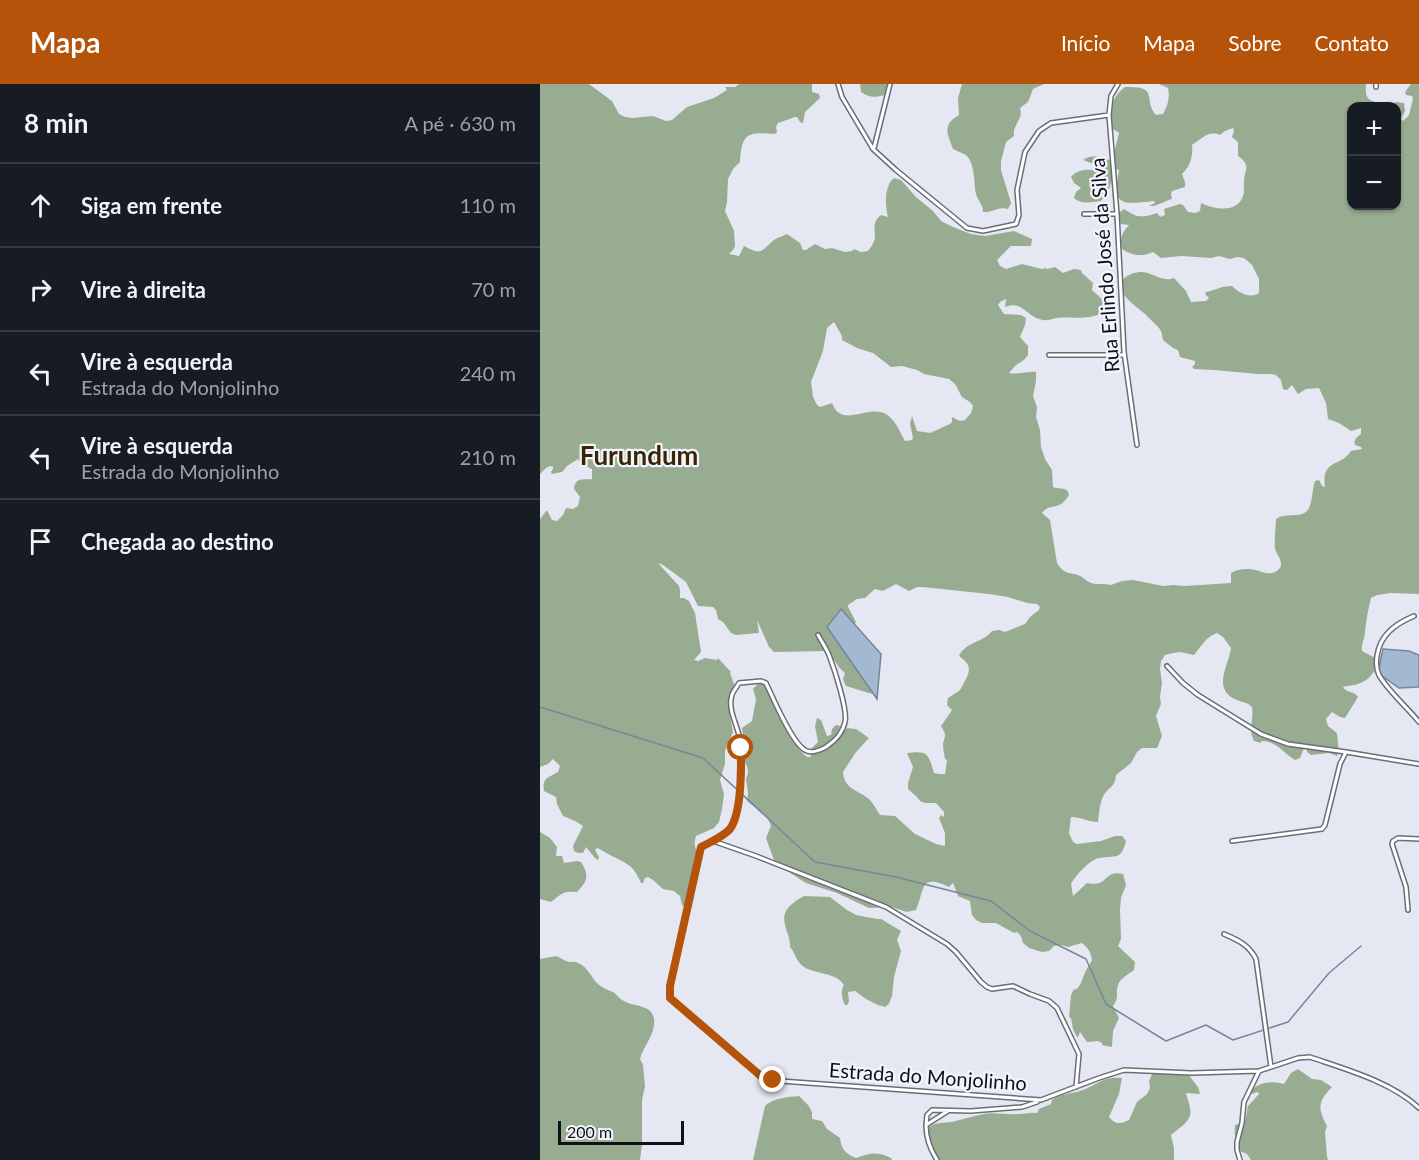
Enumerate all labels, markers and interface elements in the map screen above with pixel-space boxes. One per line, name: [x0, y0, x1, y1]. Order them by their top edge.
text: Mapa: [30, 25, 100, 59]
text: Início: [1061, 30, 1110, 55]
text: Mapa: [1143, 30, 1195, 55]
text: Sobre: [1228, 30, 1281, 55]
text: Contato: [1314, 30, 1389, 55]
map controls: [1347, 102, 1401, 210]
button: +: [1347, 102, 1401, 156]
text: 8 min: [24, 107, 88, 139]
text: A pé · 630 m: [404, 111, 516, 135]
button: −: [1347, 156, 1401, 210]
street label: Rua Erlindo José da Silva: [1085, 157, 1123, 373]
icon: ahead: [24, 189, 57, 222]
text: Siga em frente: [81, 192, 222, 219]
text: 110 m: [460, 193, 516, 217]
icon: right: [24, 273, 57, 306]
text: Vire à direita: [81, 276, 206, 303]
text: 70 m: [471, 277, 516, 301]
text: Vire à esquerda: [81, 348, 233, 375]
icon: left: [24, 357, 57, 390]
text: 240 m: [460, 361, 516, 385]
text: Estrada do Monjolinho: [81, 375, 279, 399]
text: Vire à esquerda: [81, 432, 233, 459]
district label: Furundum: [580, 439, 698, 471]
icon: left: [24, 441, 57, 474]
text: 210 m: [460, 445, 516, 469]
text: Estrada do Monjolinho: [81, 459, 279, 483]
icon: arrive: [24, 525, 57, 558]
text: Chegada ao destino: [81, 528, 274, 555]
route start: [727, 734, 753, 760]
street label: Estrada do Monjolinho: [828, 1057, 1028, 1095]
route end: [759, 1066, 785, 1092]
scale bar: [558, 1118, 684, 1146]
text: 200 m: [567, 1122, 612, 1141]

